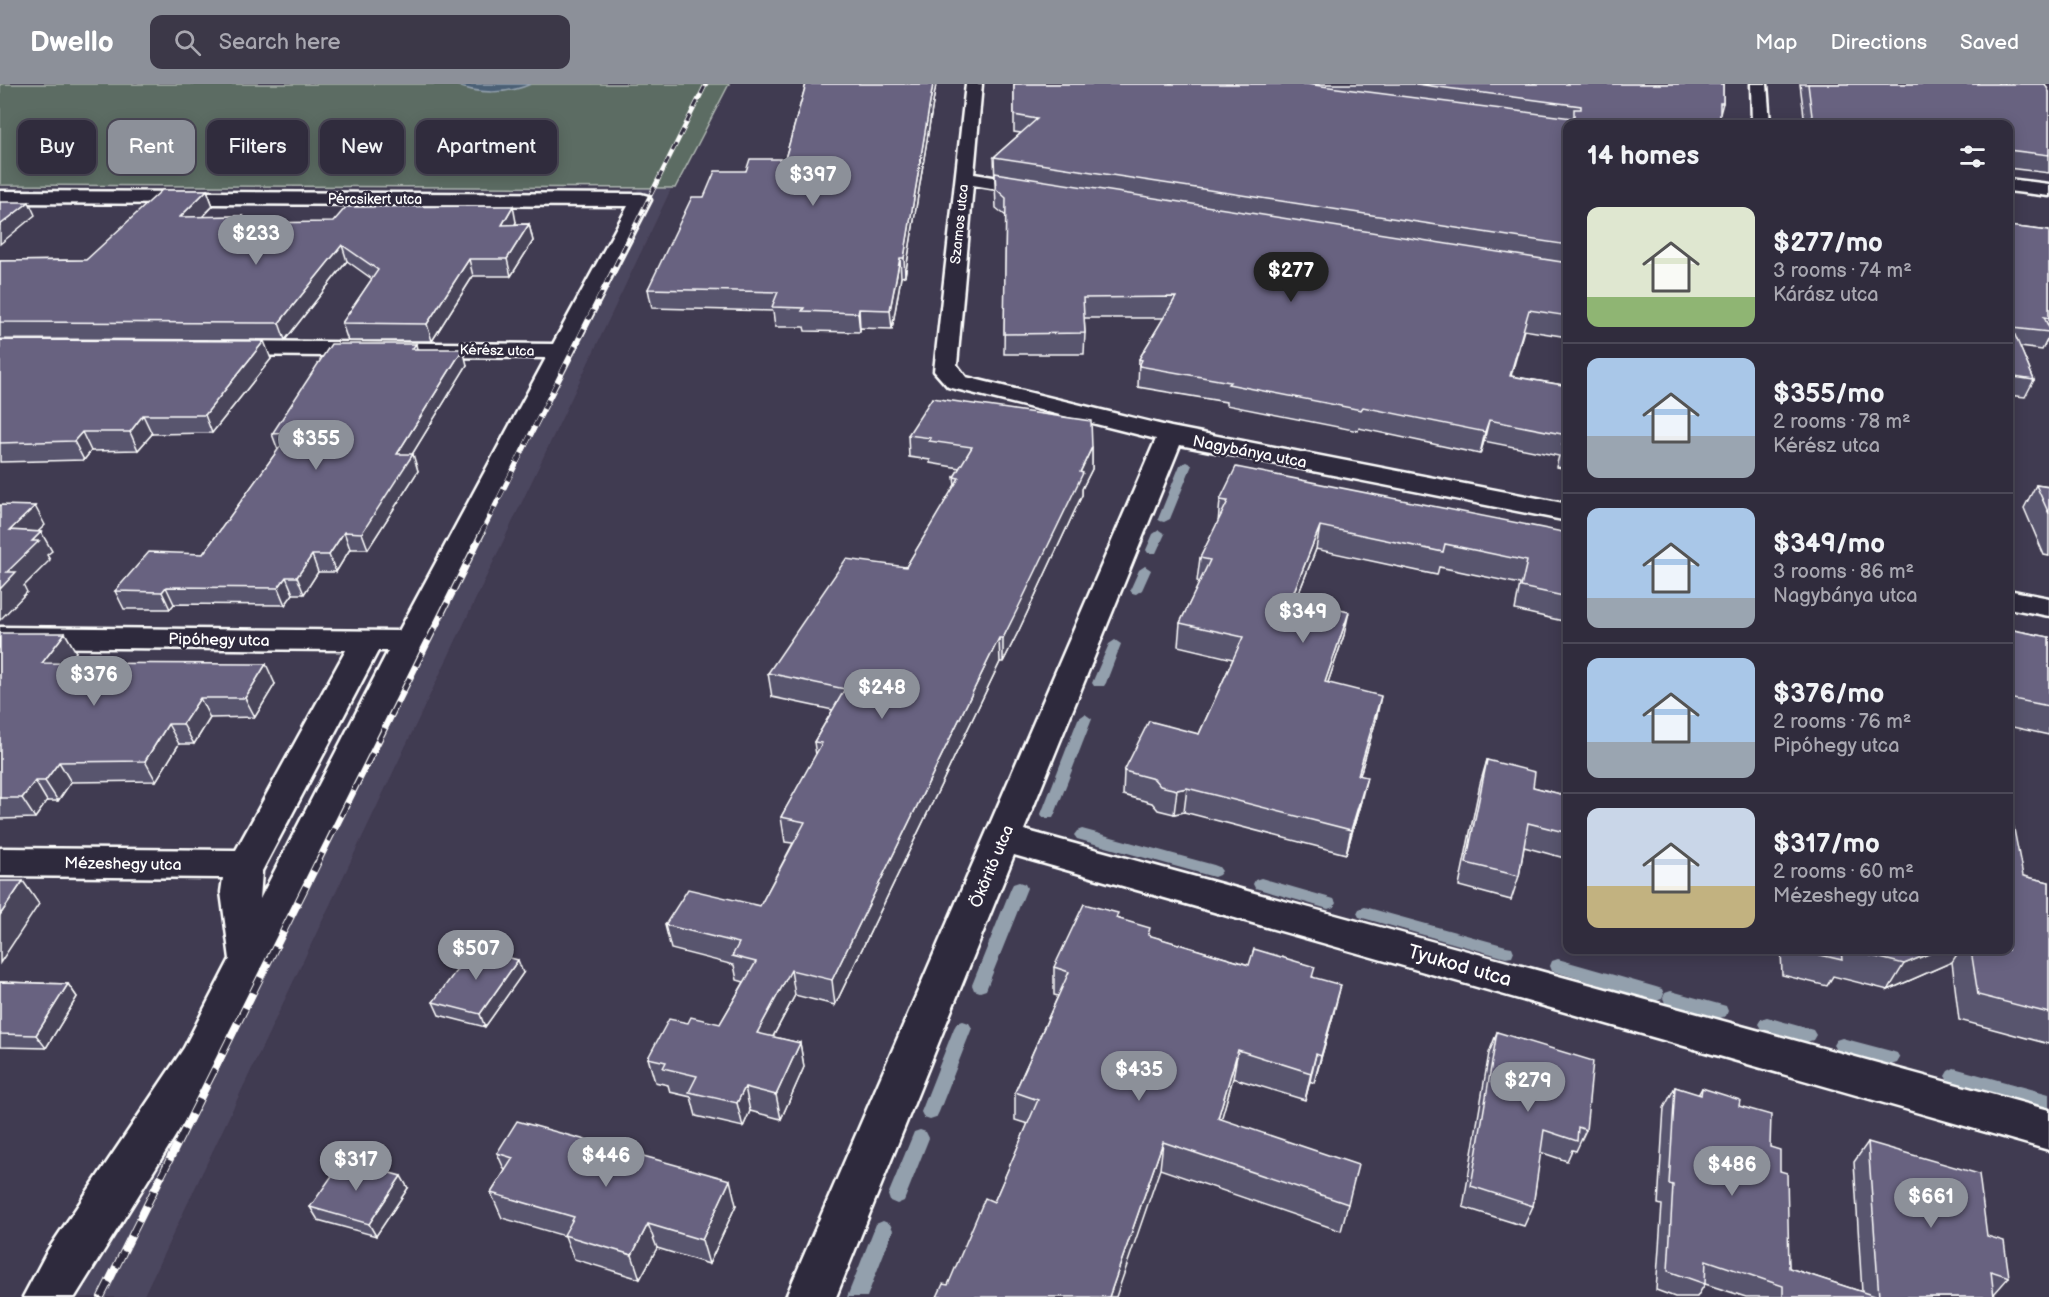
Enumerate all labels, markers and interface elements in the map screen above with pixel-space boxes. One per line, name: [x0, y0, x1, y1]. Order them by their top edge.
search box: [150, 15, 570, 69]
text: Dwello: [30, 26, 114, 59]
icon: search: [171, 26, 204, 59]
text: Search here: [219, 29, 341, 56]
text: Map: [1755, 30, 1798, 55]
text: Directions: [1831, 30, 1927, 55]
text: Saved: [1960, 30, 2019, 55]
chip: Buy: [18, 120, 96, 174]
chip: Rent: [108, 120, 195, 174]
chip: Filters: [207, 120, 308, 174]
chip: New: [320, 120, 404, 174]
chip: Apartment: [416, 120, 557, 174]
icon: filters: [1956, 140, 1989, 173]
text: 14 homes: [1587, 141, 1699, 172]
pin: $397: [777, 156, 849, 207]
text: $397: [789, 163, 837, 187]
street label: Szamos utca: [947, 183, 972, 265]
street label: Pércsikert utca: [328, 191, 422, 208]
pin: $233: [220, 215, 292, 266]
text: $233: [232, 222, 280, 246]
text: $277/mo: [1773, 228, 1883, 259]
icon: home: [1635, 231, 1707, 303]
pin: $277: [1255, 252, 1327, 303]
text: $277: [1268, 259, 1314, 283]
text: 3 rooms · 74 m²: [1773, 259, 1912, 283]
text: Kárász utca: [1773, 283, 1879, 307]
street label: Kérész utca: [459, 341, 535, 360]
text: $355/mo: [1773, 379, 1885, 410]
icon: home: [1635, 382, 1707, 454]
text: 2 rooms · 78 m²: [1773, 410, 1911, 434]
pin: $355: [280, 420, 352, 471]
text: $355: [292, 427, 340, 451]
street label: Nagybánya utca: [1191, 432, 1308, 473]
text: Kérész utca: [1773, 434, 1880, 458]
text: $349/mo: [1773, 529, 1885, 560]
icon: home: [1635, 532, 1707, 604]
text: 3 rooms · 86 m²: [1773, 560, 1914, 584]
text: Nagybánya utca: [1773, 584, 1918, 608]
pin: $349: [1267, 593, 1339, 644]
text: $349: [1279, 600, 1327, 624]
street label: Pipóhegy utca: [168, 630, 270, 651]
pin: $376: [58, 656, 130, 707]
text: $376: [70, 663, 118, 687]
pin: $248: [846, 669, 918, 720]
text: $248: [858, 676, 906, 700]
text: $376/mo: [1773, 679, 1884, 710]
icon: home: [1635, 682, 1707, 754]
text: 2 rooms · 76 m²: [1773, 710, 1911, 734]
text: Pipóhegy utca: [1773, 734, 1900, 758]
street label: Ököritó utca: [965, 822, 1018, 911]
text: $317/mo: [1773, 829, 1880, 860]
icon: home: [1635, 832, 1707, 904]
street label: Mézeshegy utca: [64, 854, 182, 875]
text: 2 rooms · 60 m²: [1773, 860, 1914, 884]
text: Mézeshegy utca: [1773, 884, 1920, 908]
pin: $507: [440, 930, 512, 981]
text: $507: [452, 937, 500, 961]
street label: Tyukod utca: [1405, 940, 1514, 992]
pin: $435: [1103, 1051, 1175, 1102]
text: $435: [1115, 1058, 1163, 1082]
pin: $279: [1492, 1062, 1564, 1113]
text: $279: [1504, 1069, 1552, 1093]
pin: $446: [570, 1137, 642, 1188]
pin: $317: [320, 1141, 392, 1192]
text: $446: [582, 1144, 630, 1168]
pin: $486: [1696, 1146, 1768, 1197]
text: $317: [334, 1148, 378, 1172]
text: $486: [1707, 1153, 1757, 1177]
pin: $661: [1895, 1178, 1967, 1229]
text: $661: [1908, 1185, 1954, 1209]

